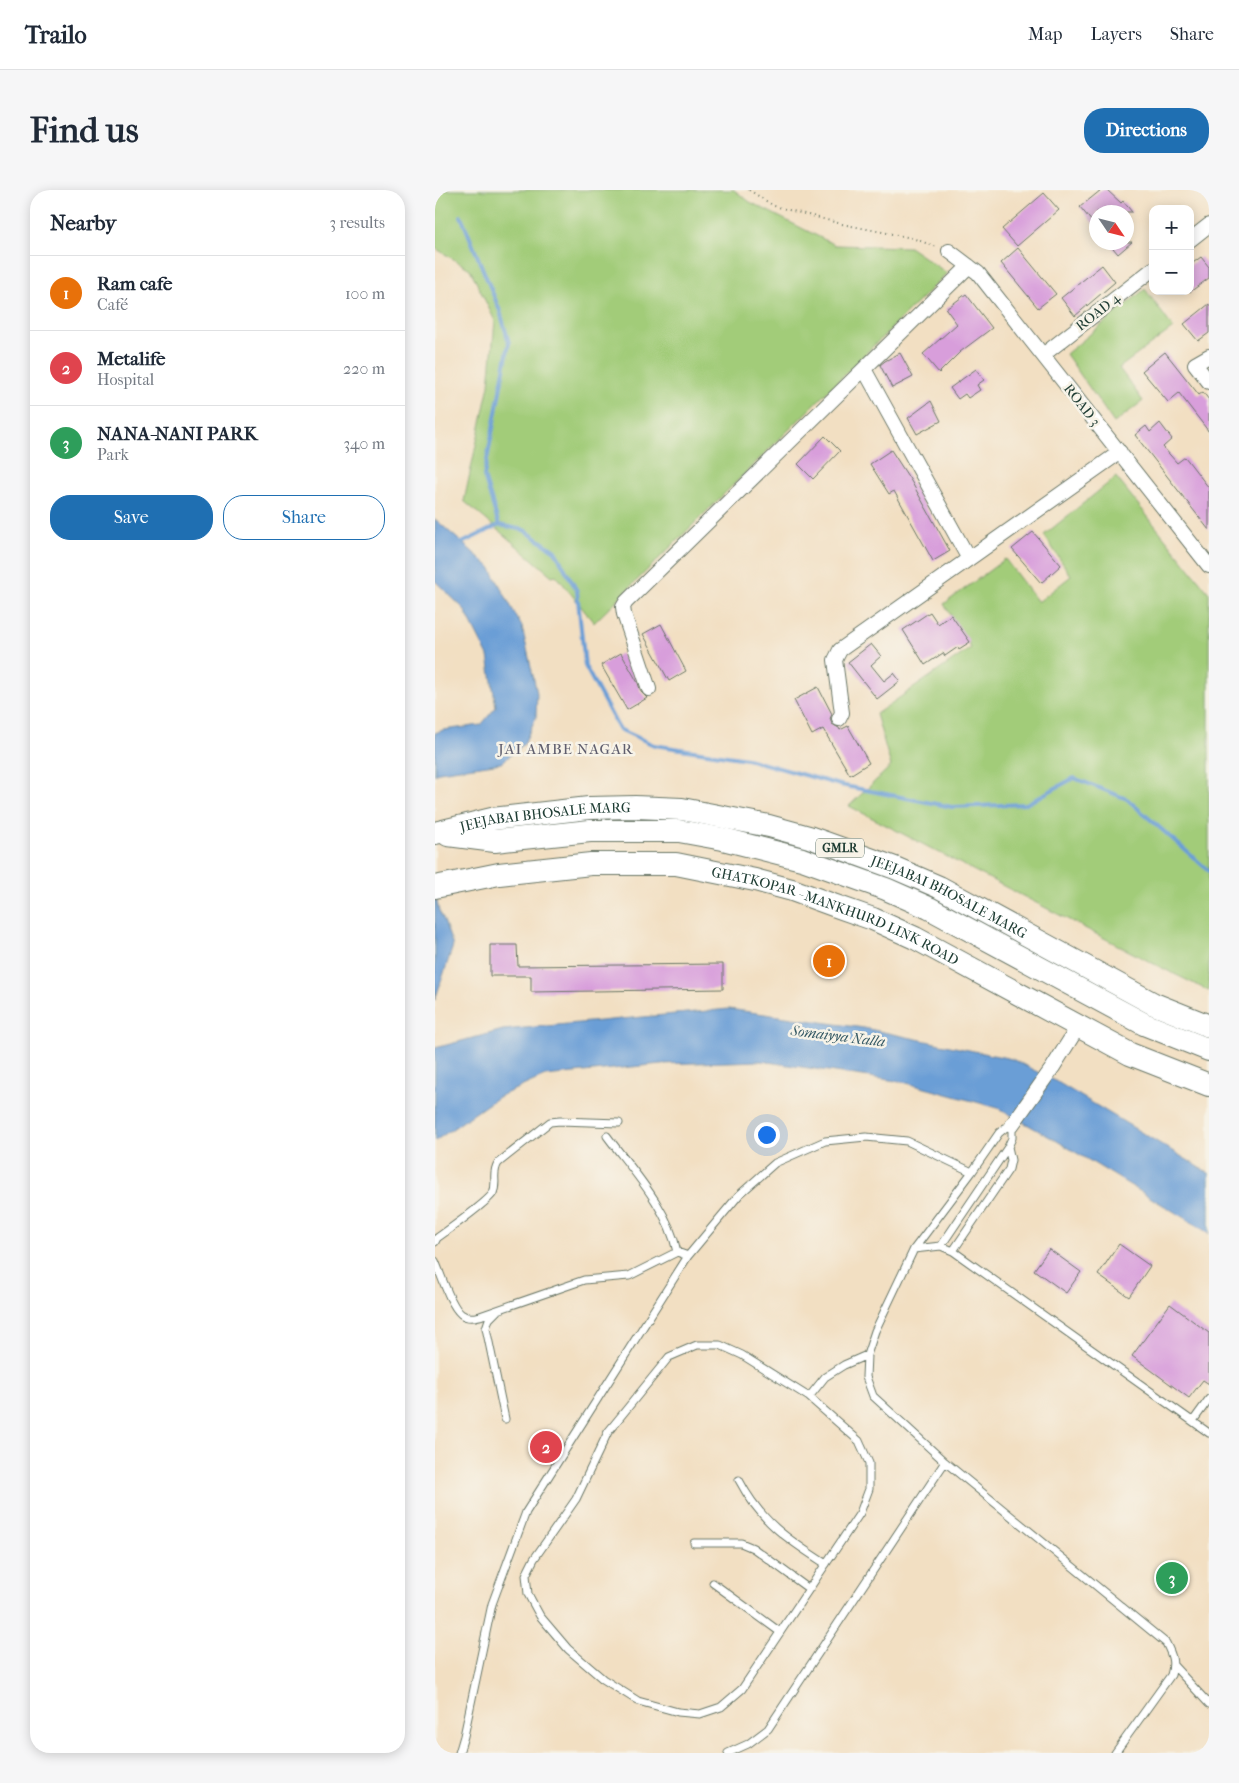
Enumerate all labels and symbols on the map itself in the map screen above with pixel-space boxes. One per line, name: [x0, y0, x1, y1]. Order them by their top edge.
north arrow: [1089, 205, 1134, 250]
street label: ROAD 4: [1072, 289, 1124, 335]
street label: ROAD 3: [1060, 380, 1104, 430]
district label: JAI AMBE NAGAR: [497, 740, 634, 758]
street label: JEEJABAI BHOSALE MARG: [457, 799, 631, 835]
road number: GMLR: [816, 838, 864, 858]
street label: JEEJABAI BHOSALE MARG: [868, 851, 1030, 942]
street label: GHATKOPAR - MANKHURD LINK ROAD: [710, 863, 962, 969]
pin: 1: [813, 942, 845, 980]
water label: Somaiyya Nalla: [789, 1021, 886, 1051]
your location: [754, 1122, 780, 1148]
pin: 2: [530, 1428, 562, 1466]
pin: 3: [1156, 1559, 1188, 1597]

